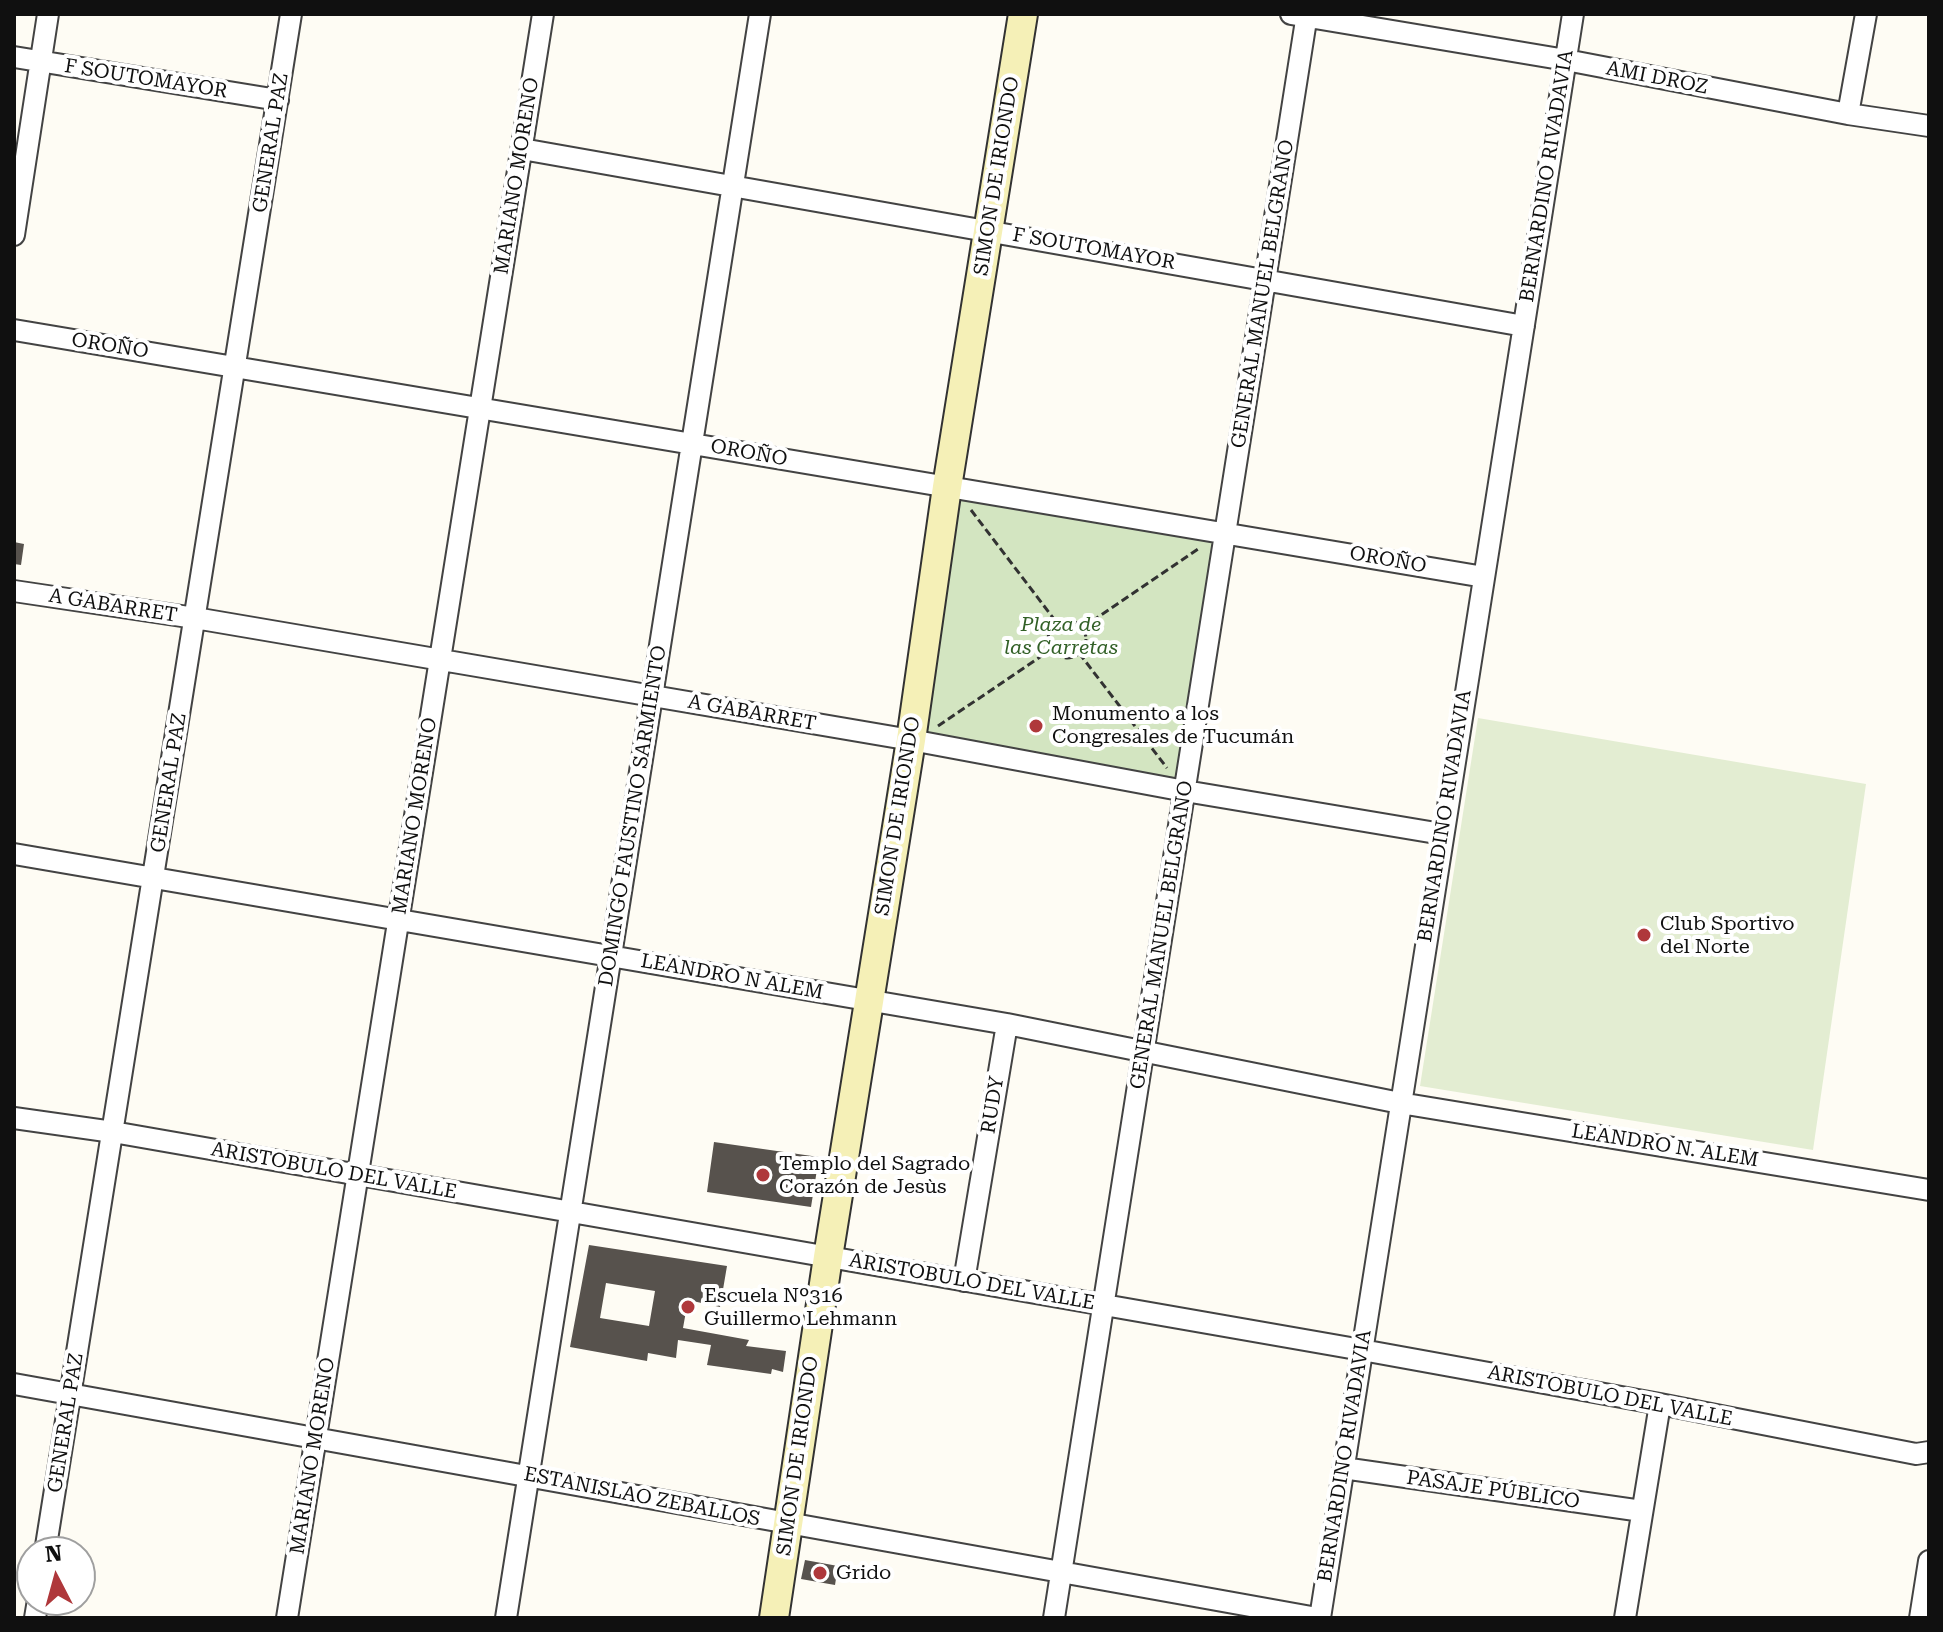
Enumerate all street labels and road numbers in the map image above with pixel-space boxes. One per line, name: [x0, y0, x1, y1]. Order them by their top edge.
street label: BERNARDINO RIVADAVIA: [1515, 48, 1579, 304]
street label: F SOUTOMAYOR: [63, 54, 229, 104]
street label: AMI DROZ: [1604, 56, 1710, 100]
street label: GENERAL PAZ: [248, 71, 294, 215]
street label: SIMON DE IRIONDO: [969, 75, 1025, 277]
street label: MARIANO MORENO: [490, 76, 544, 276]
street label: GENERAL MANUEL BELGRANO: [1227, 138, 1299, 450]
street label: F SOUTOMAYOR: [1011, 223, 1177, 275]
street label: OROÑO: [70, 328, 150, 364]
street label: OROÑO: [709, 434, 789, 472]
street label: OROÑO: [1348, 541, 1428, 579]
street label: A GABARRET: [47, 584, 179, 628]
street label: DOMINGO FAUSTINO SARMIENTO: [594, 644, 672, 988]
street label: BERNARDINO RIVADAVIA: [1413, 688, 1477, 944]
street label: A GABARRET: [686, 690, 818, 736]
street label: GENERAL PAZ: [146, 711, 192, 855]
street label: SIMON DE IRIONDO: [870, 715, 926, 917]
street label: MARIANO MORENO: [388, 716, 442, 916]
street label: GENERAL MANUEL BELGRANO: [1126, 779, 1198, 1091]
street label: LEANDRO N ALEM: [639, 949, 825, 1005]
street label: RUDY: [977, 1074, 1009, 1136]
street label: LEANDRO N. ALEM: [1570, 1119, 1760, 1173]
street label: ARISTOBULO DEL VALLE: [209, 1138, 459, 1204]
street label: ARISTOBULO DEL VALLE: [847, 1249, 1097, 1315]
street label: BERNARDINO RIVADAVIA: [1313, 1328, 1377, 1584]
street label: GENERAL PAZ: [43, 1351, 89, 1495]
street label: SIMON DE IRIONDO: [772, 1355, 824, 1557]
street label: MARIANO MORENO: [286, 1356, 340, 1556]
street label: ARISTOBULO DEL VALLE: [1485, 1360, 1735, 1432]
street label: ESTANISLAO ZEBALLOS: [522, 1462, 762, 1532]
street label: PASAJE PÚBLICO: [1405, 1466, 1581, 1514]

